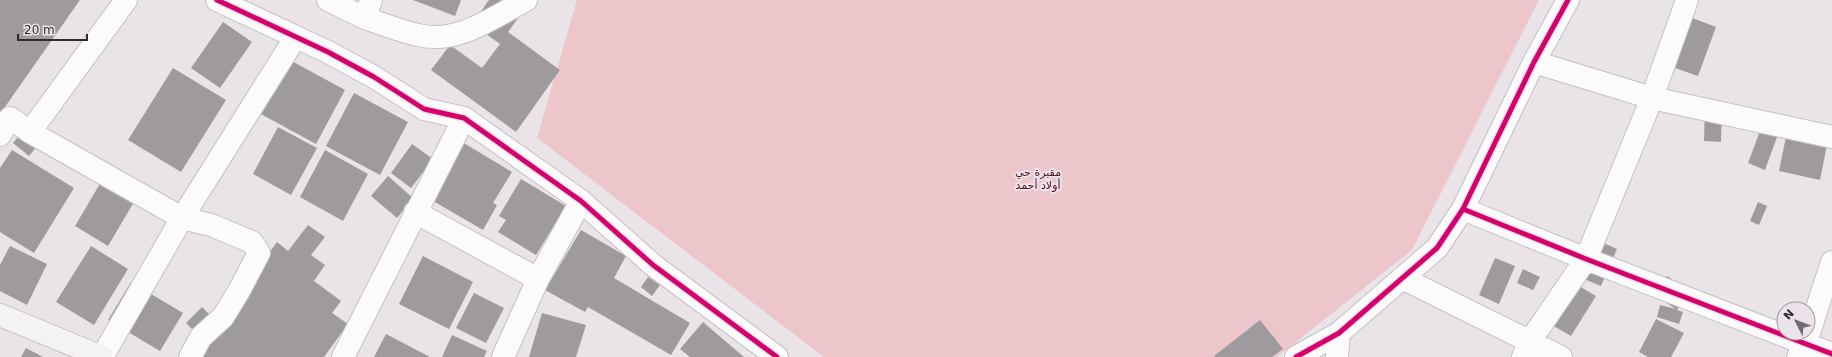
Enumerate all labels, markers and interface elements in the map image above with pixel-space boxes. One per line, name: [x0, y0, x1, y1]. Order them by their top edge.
scale bar: [18, 16, 87, 42]
text: 20 m: [24, 23, 55, 37]
park label: مقبرة حي أولاد أحمد: [1015, 166, 1061, 192]
north arrow: [1776, 301, 1816, 341]
text: N: [1781, 307, 1797, 322]

